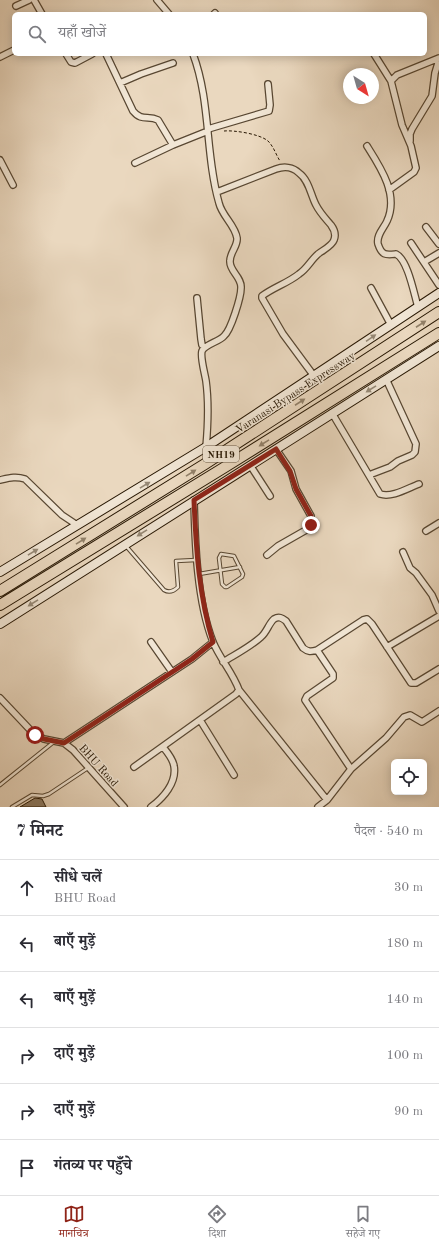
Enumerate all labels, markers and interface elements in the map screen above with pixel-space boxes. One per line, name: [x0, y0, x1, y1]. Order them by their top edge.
search box: [12, 12, 427, 56]
icon: search: [26, 23, 48, 45]
text: यहाँ खोजें: [58, 26, 106, 41]
north arrow: [343, 68, 379, 104]
one-way arrow: [416, 320, 426, 328]
one-way arrow: [366, 334, 376, 342]
street label: Varanasi Bypass Expressway: [234, 350, 358, 436]
one-way arrow: [365, 385, 376, 393]
one-way arrow: [295, 398, 305, 406]
one-way arrow: [259, 439, 269, 447]
road number: NH19: [203, 446, 239, 462]
one-way arrow: [185, 469, 197, 476]
one-way arrow: [139, 481, 151, 488]
route end: [302, 516, 320, 534]
one-way arrow: [137, 530, 148, 537]
one-way arrow: [75, 538, 87, 545]
one-way arrow: [28, 548, 38, 556]
one-way arrow: [28, 599, 38, 607]
route start: [26, 726, 44, 744]
street label: BHU Road: [76, 743, 120, 789]
map controls: [391, 759, 427, 795]
button: locate: [391, 759, 427, 795]
text: 7 मिनट: [16, 823, 63, 840]
text: पैदल · 540 m: [354, 825, 423, 838]
text: सीधे चलें: [54, 871, 102, 886]
icon: ahead: [16, 877, 38, 899]
text: 30 m: [394, 881, 423, 894]
text: BHU Road: [54, 892, 116, 905]
icon: left: [16, 933, 38, 955]
text: बाएँ मुड़ें: [54, 935, 95, 950]
text: 180 m: [386, 937, 423, 950]
icon: left: [16, 989, 38, 1011]
text: बाएँ मुड़ें: [54, 991, 95, 1006]
text: 140 m: [386, 993, 423, 1006]
icon: right: [16, 1045, 38, 1067]
text: दाएँ मुड़ें: [54, 1047, 95, 1062]
text: 100 m: [386, 1049, 423, 1062]
icon: right: [16, 1101, 38, 1123]
text: दाएँ मुड़ें: [54, 1103, 95, 1118]
text: 90 m: [394, 1105, 423, 1118]
icon: arrive: [16, 1157, 38, 1179]
text: गंतव्य पर पहुँचे: [54, 1159, 132, 1174]
tab: मानचित्र: [59, 1203, 89, 1244]
tab: दिशा: [206, 1203, 228, 1244]
tab: सहेजे गए: [346, 1203, 380, 1244]

